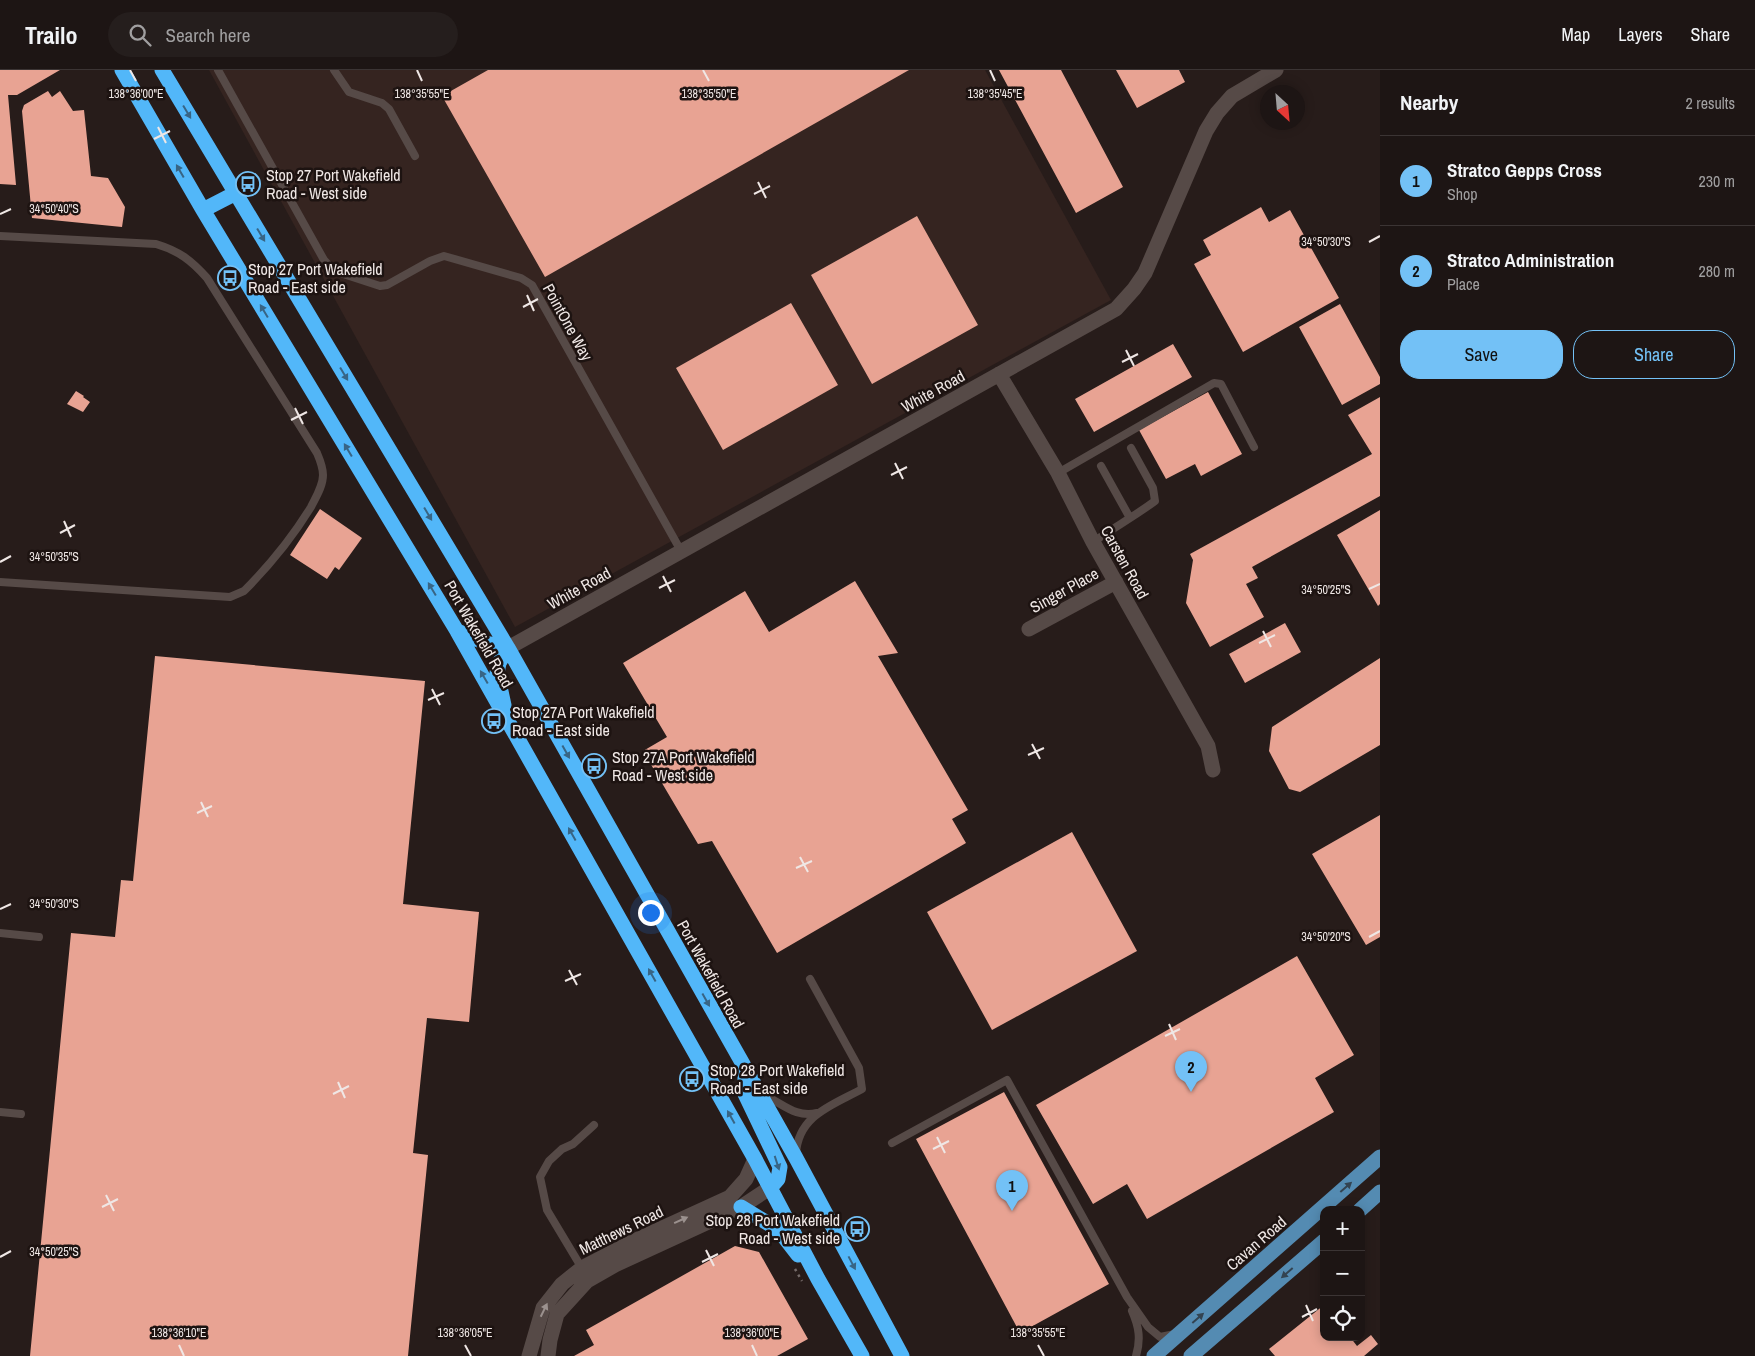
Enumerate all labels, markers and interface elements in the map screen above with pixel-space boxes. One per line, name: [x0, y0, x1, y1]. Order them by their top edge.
search box: [108, 12, 458, 57]
text: Trailo: [25, 19, 78, 51]
icon: search: [126, 21, 154, 49]
text: Search here: [166, 22, 250, 48]
text: Map: [1562, 22, 1590, 47]
text: Layers: [1618, 22, 1663, 47]
text: Share: [1691, 22, 1730, 47]
north arrow: [1260, 85, 1305, 130]
text: 138°36'00"E: [108, 86, 164, 102]
text: 138°35'55"E: [394, 86, 450, 102]
text: 138°35'50"E: [681, 86, 737, 102]
text: 138°35'45"E: [967, 86, 1023, 102]
text: Nearby: [1400, 88, 1458, 117]
text: 2 results: [1685, 92, 1735, 114]
one-way arrow: [183, 105, 192, 118]
text: Stratco Gepps Cross: [1447, 157, 1602, 183]
place label: Stop 27 Port Wakefield Road - West side: [266, 164, 400, 204]
one-way arrow: [176, 165, 185, 178]
text: 1: [1412, 170, 1420, 192]
text: 230 m: [1699, 170, 1735, 192]
bus stop icon: Stop 27 Port Wakefield Road - West side: [235, 171, 261, 197]
text: Shop: [1447, 183, 1478, 205]
text: 34°50'40"S: [29, 201, 79, 217]
one-way arrow: [256, 229, 265, 242]
text: 34°50'30"S: [1301, 234, 1351, 250]
text: Stratco Administration: [1447, 247, 1614, 273]
place label: Stop 27 Port Wakefield Road - East side: [248, 258, 382, 298]
text: 2: [1412, 260, 1420, 282]
text: 280 m: [1699, 260, 1735, 282]
bus stop icon: Stop 27 Port Wakefield Road - East side: [217, 265, 243, 291]
text: Place: [1447, 273, 1480, 295]
street label: PointOne Way: [538, 280, 598, 365]
one-way arrow: [259, 304, 268, 317]
button: Save: [1400, 330, 1563, 379]
button: Share: [1573, 330, 1735, 379]
street label: White Road: [897, 365, 969, 417]
one-way arrow: [340, 368, 349, 381]
one-way arrow: [343, 443, 352, 456]
one-way arrow: [423, 507, 432, 520]
street label: Carsten Road: [1096, 521, 1154, 603]
text: 34°50'35"S: [29, 549, 79, 565]
street label: White Road: [543, 562, 615, 614]
street label: Singer Place: [1026, 562, 1102, 618]
street label: Port Wakefield Road: [439, 576, 519, 692]
one-way arrow: [427, 582, 437, 595]
text: 34°50'25"S: [1301, 582, 1351, 598]
one-way arrow: [479, 670, 488, 683]
place label: Stop 27A Port Wakefield Road - East side: [512, 701, 654, 741]
bus stop icon: Stop 27A Port Wakefield Road - East side: [481, 708, 507, 734]
one-way arrow: [562, 745, 571, 758]
place label: Stop 27A Port Wakefield Road - West side: [612, 746, 754, 786]
bus stop icon: Stop 27A Port Wakefield Road - West side: [581, 753, 607, 779]
one-way arrow: [568, 826, 576, 841]
text: 34°50'30"S: [29, 896, 79, 912]
your location: [638, 900, 664, 926]
street label: Port Wakefield Road: [672, 916, 750, 1032]
text: 34°50'20"S: [1301, 929, 1351, 945]
one-way arrow: [647, 969, 656, 982]
one-way arrow: [702, 993, 710, 1007]
pin: 2: [1175, 1051, 1207, 1092]
place label: Stop 28 Port Wakefield Road - East side: [710, 1059, 844, 1099]
bus stop icon: Stop 28 Port Wakefield Road - East side: [679, 1066, 705, 1092]
one-way arrow: [727, 1110, 736, 1123]
one-way arrow: [773, 1156, 781, 1171]
pin: 1: [996, 1170, 1028, 1211]
one-way arrow: [1339, 1181, 1351, 1193]
street label: Matthews Road: [575, 1200, 667, 1260]
map controls: [1320, 1206, 1365, 1341]
button: +: [1320, 1206, 1365, 1251]
place label: Stop 28 Port Wakefield Road - West side: [706, 1209, 840, 1249]
street label: Cavan Road: [1221, 1211, 1291, 1275]
one-way arrow: [674, 1215, 688, 1223]
bus stop icon: Stop 28 Port Wakefield Road - West side: [844, 1216, 870, 1242]
text: 34°50'25"S: [29, 1244, 79, 1260]
button: −: [1320, 1251, 1365, 1296]
one-way arrow: [848, 1256, 856, 1270]
one-way arrow: [1281, 1267, 1293, 1279]
button: locate: [1320, 1296, 1365, 1341]
one-way arrow: [539, 1302, 548, 1317]
one-way arrow: [1191, 1312, 1203, 1324]
text: 138°36'10"E: [151, 1325, 207, 1341]
text: 138°36'05"E: [437, 1325, 493, 1341]
text: 138°36'00"E: [724, 1325, 780, 1341]
text: 138°35'55"E: [1010, 1325, 1066, 1341]

